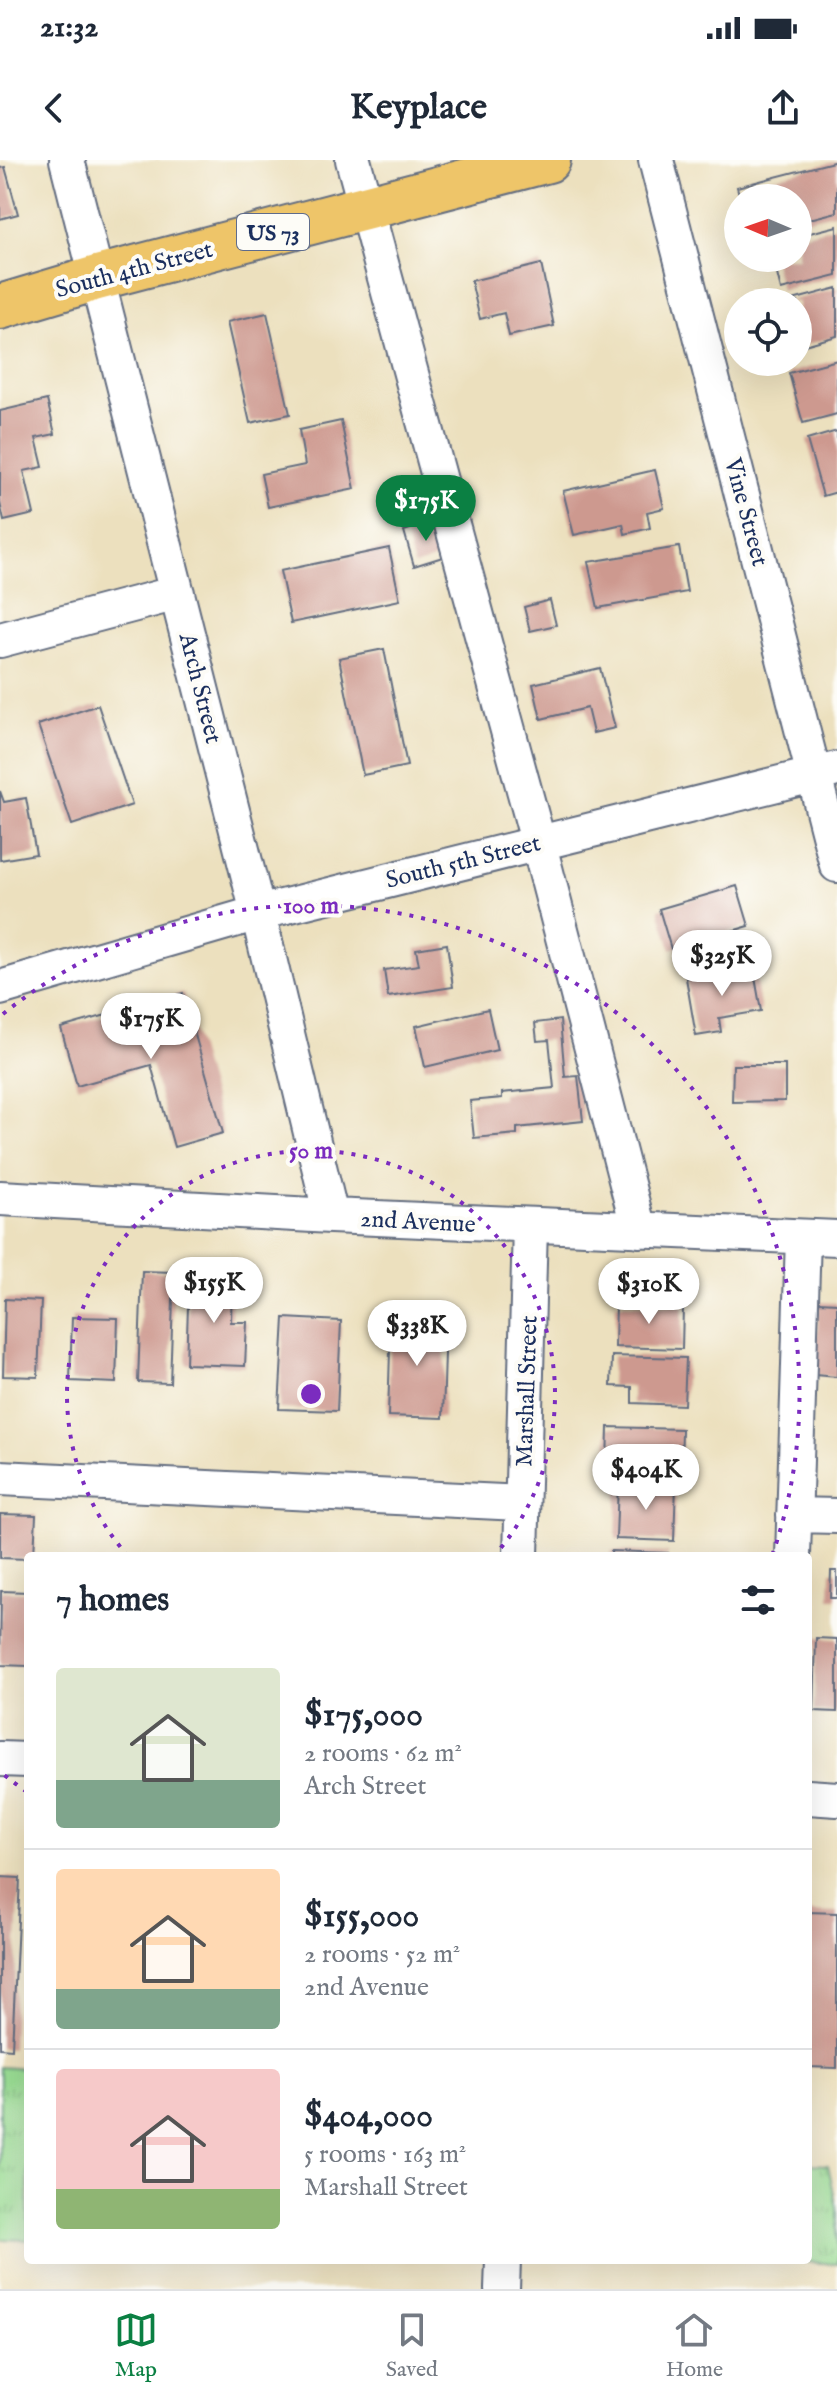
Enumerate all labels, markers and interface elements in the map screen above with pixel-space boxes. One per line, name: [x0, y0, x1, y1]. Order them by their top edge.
text: 21:32: [40, 9, 98, 47]
text: Keyplace: [350, 85, 487, 131]
icon: back: [32, 86, 76, 130]
icon: share: [761, 86, 805, 130]
north arrow: [724, 184, 812, 272]
map controls: [724, 184, 812, 376]
road number: US 73: [237, 214, 309, 250]
street label: South 4th Street: [52, 235, 216, 306]
button: locate: [724, 288, 812, 376]
street label: Vine Street: [716, 454, 775, 570]
pin: $175K: [370, 475, 482, 543]
text: $175K: [394, 484, 458, 517]
street label: Arch Street: [171, 629, 228, 747]
street label: South 5th Street: [383, 828, 544, 897]
text: 100 m: [283, 891, 340, 922]
pin: $325K: [666, 930, 778, 998]
text: $325K: [690, 939, 754, 972]
pin: $175K: [95, 993, 207, 1061]
text: $175K: [119, 1002, 183, 1035]
text: 50 m: [289, 1136, 334, 1167]
street label: 2nd Avenue: [359, 1204, 476, 1241]
pin: $155K: [158, 1257, 270, 1325]
pin: $310K: [593, 1258, 705, 1326]
text: $155K: [183, 1266, 245, 1299]
text: $310K: [616, 1267, 682, 1300]
pin: $338K: [361, 1300, 473, 1368]
text: $338K: [386, 1309, 448, 1342]
street label: Marshall Street: [509, 1315, 546, 1467]
centre of rings: [297, 1380, 325, 1408]
pin: $404K: [590, 1444, 702, 1512]
text: $404K: [610, 1453, 682, 1486]
icon: filters: [736, 1578, 780, 1622]
text: 7 homes: [56, 1579, 169, 1622]
text: $175,000: [304, 1694, 423, 1737]
icon: home: [120, 1700, 216, 1796]
text: 2 rooms · 62 m²: [304, 1737, 462, 1770]
text: Arch Street: [304, 1770, 426, 1803]
text: $155,000: [304, 1895, 419, 1938]
icon: home: [120, 1901, 216, 1997]
text: 2 rooms · 52 m²: [304, 1938, 460, 1971]
text: 2nd Avenue: [304, 1971, 429, 2004]
text: $404,000: [304, 2095, 433, 2138]
icon: home: [120, 2101, 216, 2197]
text: 5 rooms · 163 m²: [304, 2138, 466, 2171]
text: Marshall Street: [304, 2171, 468, 2204]
tab: Map: [114, 2308, 158, 2384]
tab: Saved: [386, 2308, 438, 2384]
tab: Home: [666, 2308, 723, 2384]

